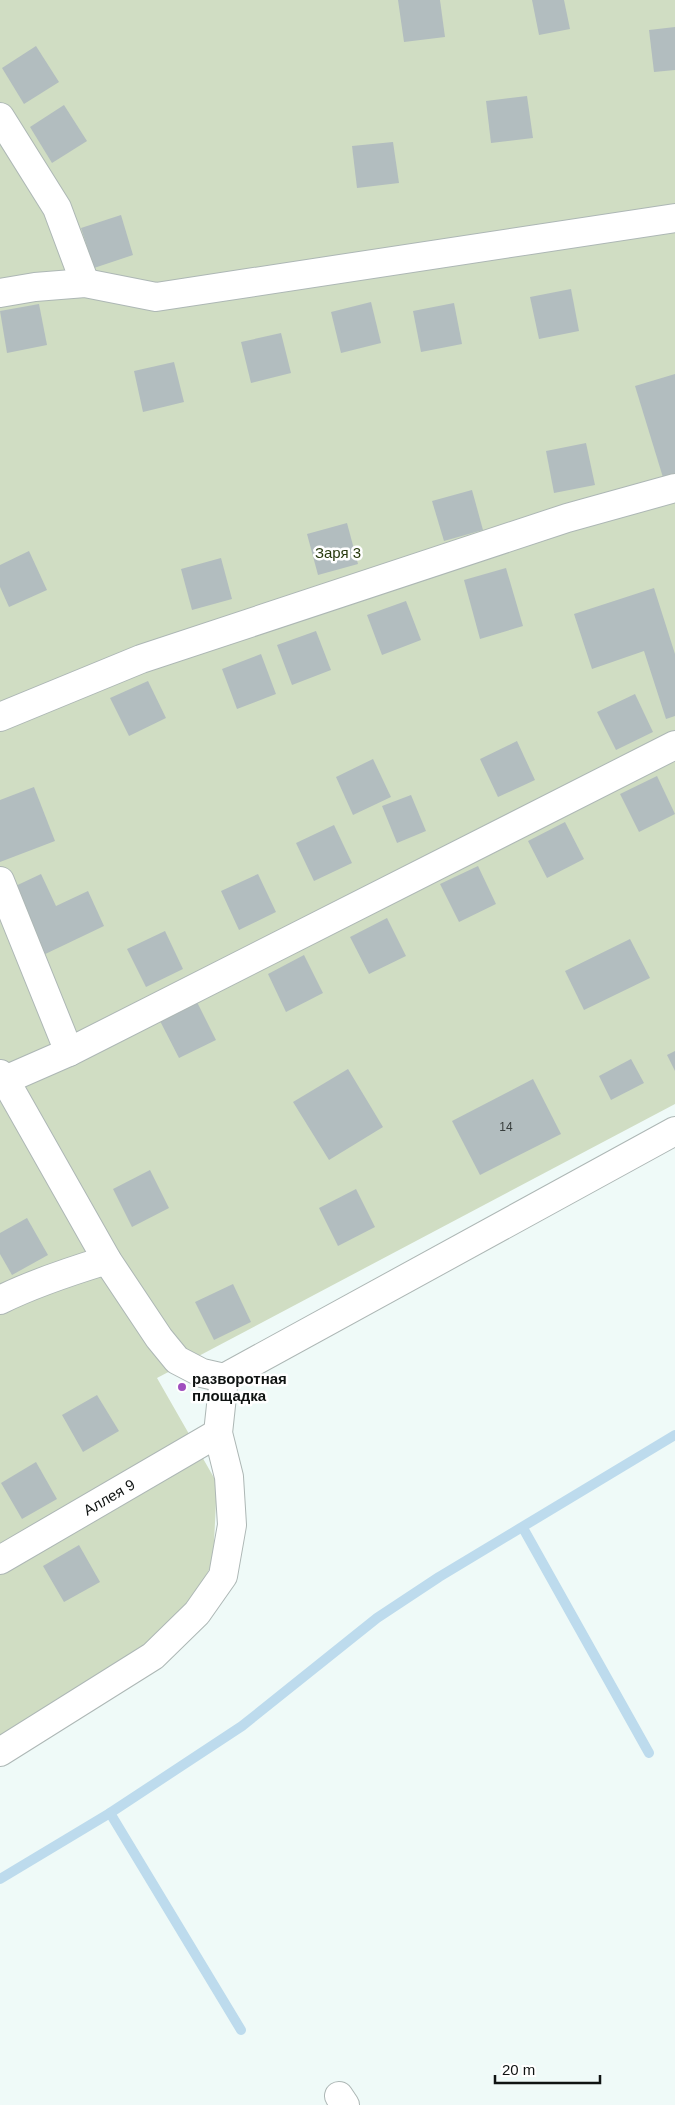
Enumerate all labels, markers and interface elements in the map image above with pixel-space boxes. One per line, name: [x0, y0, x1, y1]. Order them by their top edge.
park label: Заря 3: [315, 544, 361, 561]
house number: 14: [499, 1120, 513, 1134]
place label: разворотная площадка: [192, 1370, 287, 1404]
marker: разворотная площадка: [176, 1381, 188, 1393]
street label: Аллея 9: [80, 1476, 138, 1518]
scale bar: [495, 2052, 600, 2084]
text: 20 m: [502, 2061, 535, 2078]

